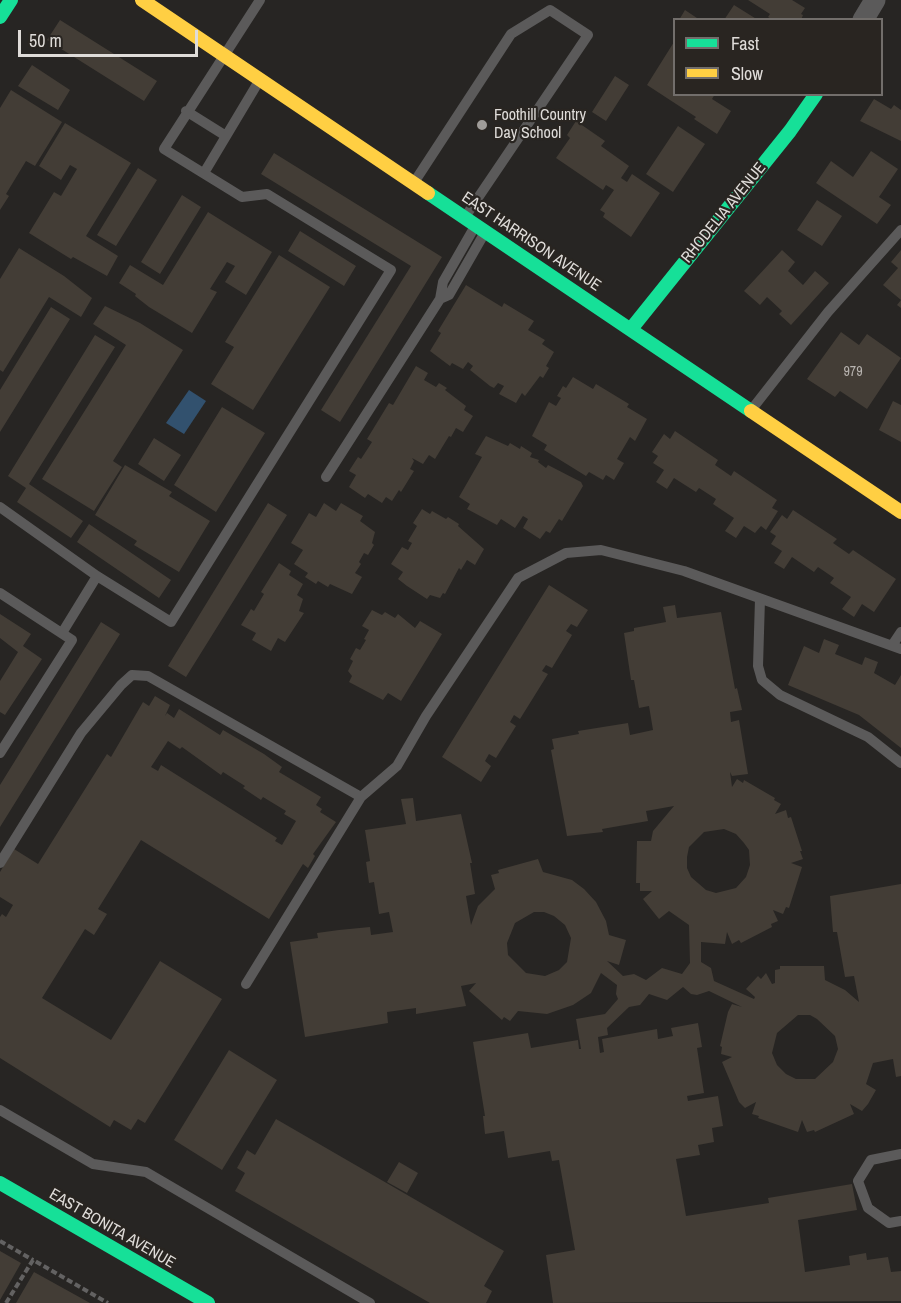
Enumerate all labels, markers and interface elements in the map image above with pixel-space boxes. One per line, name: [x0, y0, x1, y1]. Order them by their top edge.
scale bar: [21, 18, 201, 56]
legend: [673, 18, 883, 96]
text: 50 m: [29, 28, 62, 53]
text: Fast: [731, 31, 759, 56]
text: Slow: [731, 61, 763, 86]
place label: Foothill Country Day School: [494, 106, 586, 144]
marker: Foothill Country Day School: [475, 118, 489, 132]
street label: RHODELIA AVENUE: [678, 159, 770, 267]
street label: EAST HARRISON AVENUE: [458, 188, 604, 296]
house number: 979: [843, 364, 863, 380]
street label: EAST BONITA AVENUE: [46, 1185, 178, 1273]

